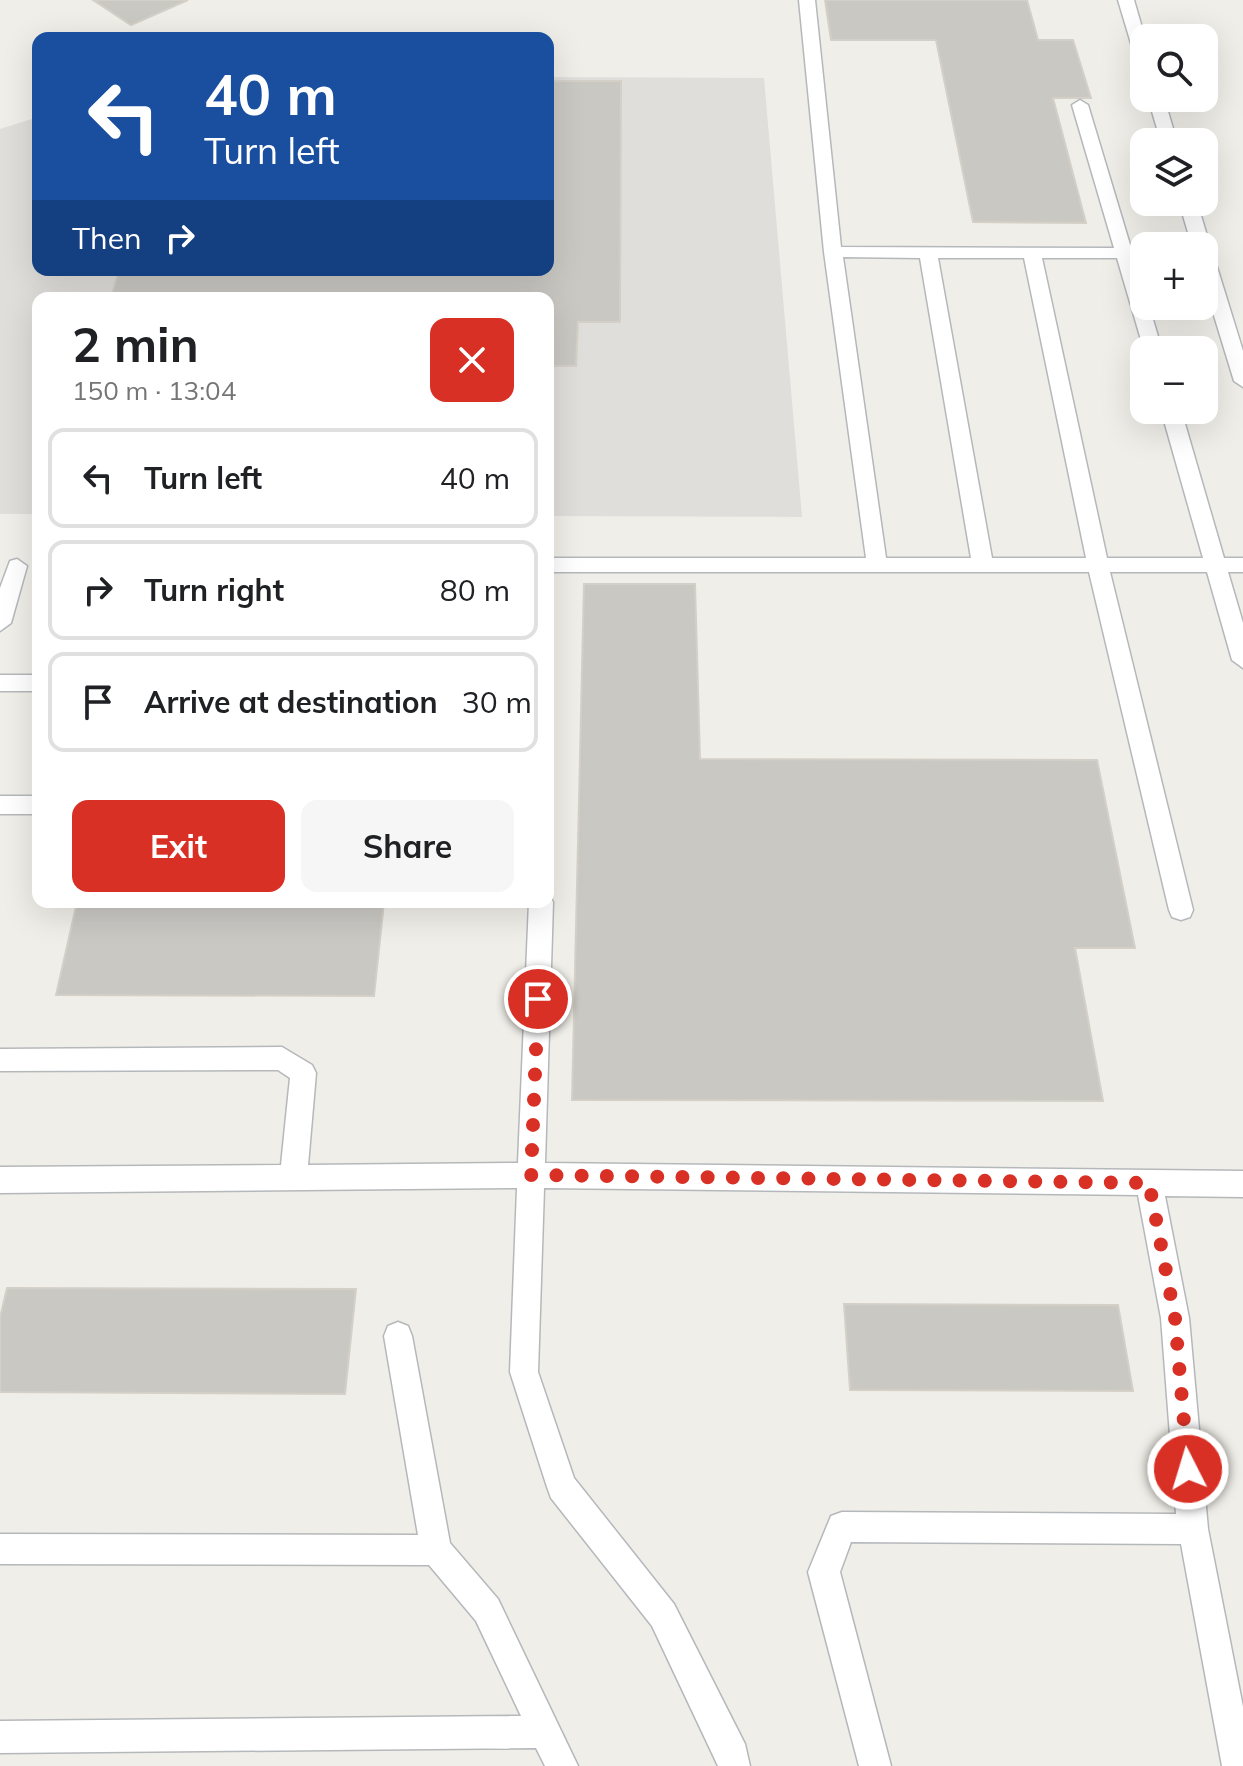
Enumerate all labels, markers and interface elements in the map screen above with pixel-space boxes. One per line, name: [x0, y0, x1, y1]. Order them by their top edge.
map controls: [1130, 24, 1218, 424]
button: search: [1130, 24, 1218, 112]
text: 40 m: [204, 59, 337, 129]
icon: left: [72, 64, 176, 168]
text: Turn left: [204, 128, 340, 173]
button: layers: [1130, 128, 1218, 216]
icon: right: [158, 216, 202, 260]
text: Then: [72, 219, 142, 257]
button: +: [1130, 232, 1218, 320]
text: 2 min: [72, 314, 199, 374]
button: close: [430, 318, 514, 402]
button: −: [1130, 336, 1218, 424]
text: 150 m · 13:04: [72, 374, 236, 407]
icon: left: [76, 456, 120, 500]
text: Turn left: [144, 459, 262, 497]
text: 40 m: [440, 459, 510, 497]
icon: right: [76, 568, 120, 612]
text: Turn right: [144, 571, 284, 609]
text: 80 m: [440, 571, 510, 609]
icon: arrive: [76, 680, 120, 724]
text: Arrive at destination: [144, 683, 438, 721]
text: 30 m: [462, 683, 532, 721]
button: Exit: [72, 800, 285, 892]
button: Share: [301, 800, 514, 892]
pin: [504, 965, 572, 1033]
icon: arrive: [516, 977, 560, 1021]
position arrow: [1146, 1427, 1230, 1511]

